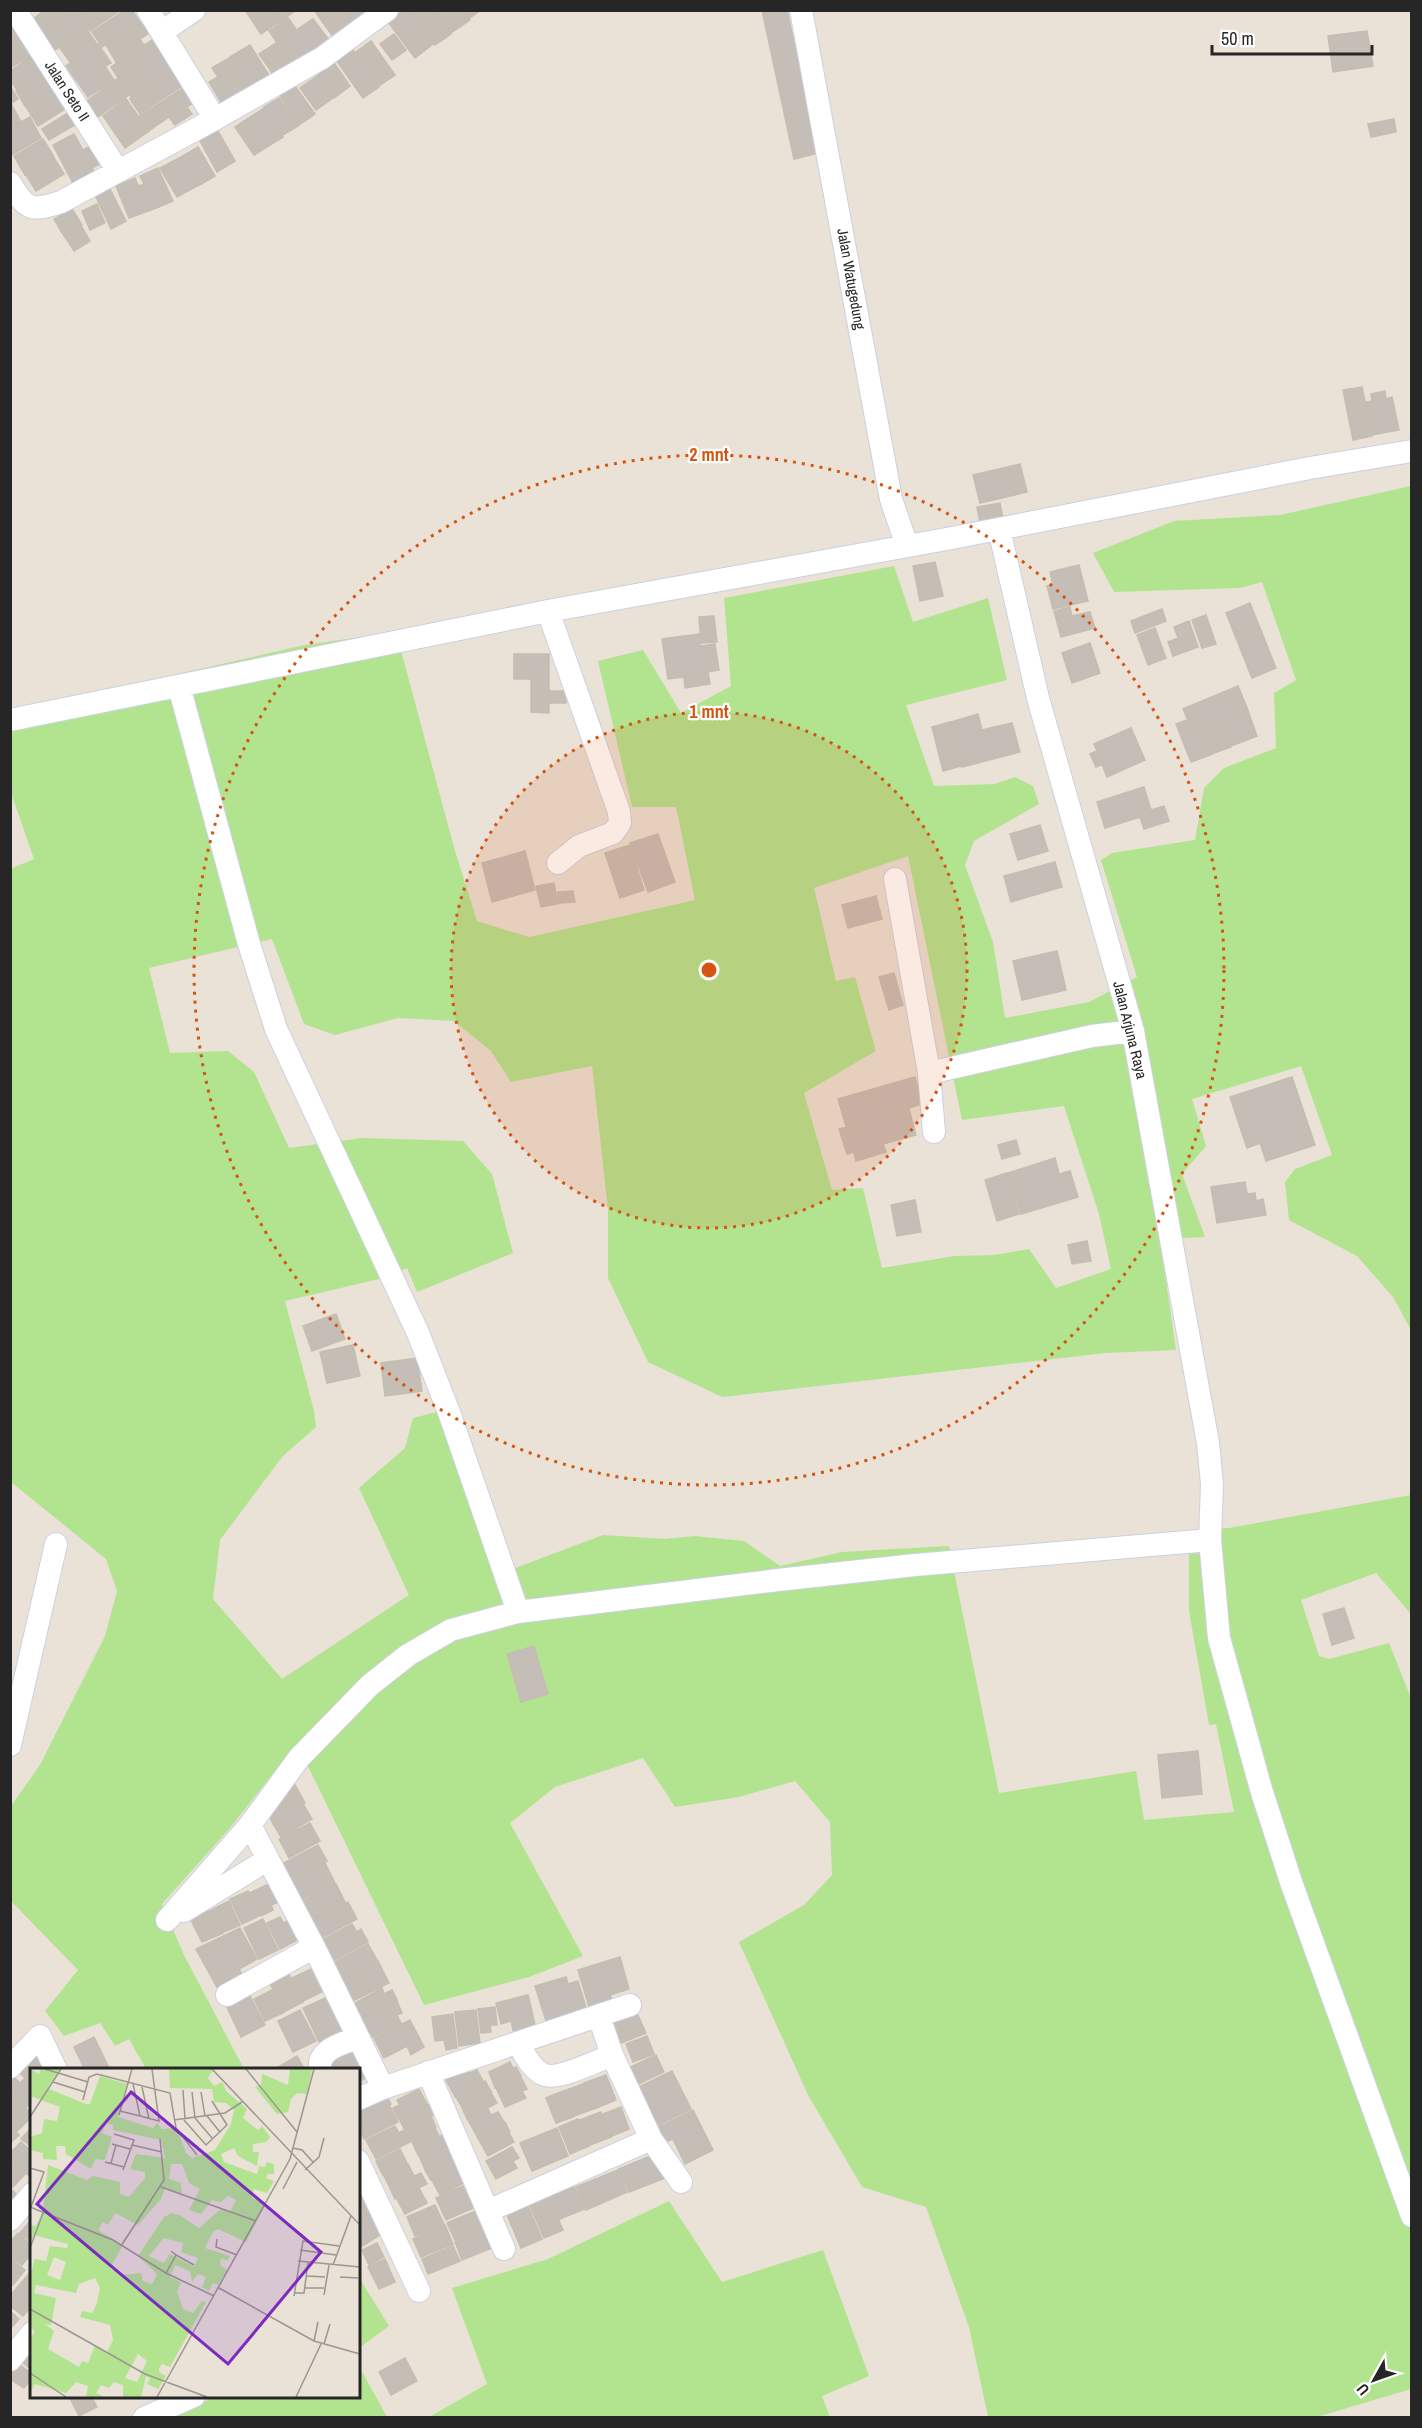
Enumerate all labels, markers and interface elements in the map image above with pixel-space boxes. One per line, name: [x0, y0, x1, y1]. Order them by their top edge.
scale bar: [1212, 18, 1372, 56]
text: 50 m: [1221, 26, 1254, 51]
street label: Jalan Seto II: [40, 56, 95, 125]
street label: Jalan Watugedung: [832, 227, 871, 331]
text: 2 mnt: [689, 442, 729, 467]
text: 1 mnt: [689, 699, 729, 724]
centre of rings: [699, 960, 719, 980]
street label: Jalan Arjuna Raya: [1108, 979, 1153, 1081]
inset map: [30, 2068, 360, 2398]
north arrow: [1344, 2350, 1404, 2410]
text: U: [1351, 2379, 1374, 2400]

